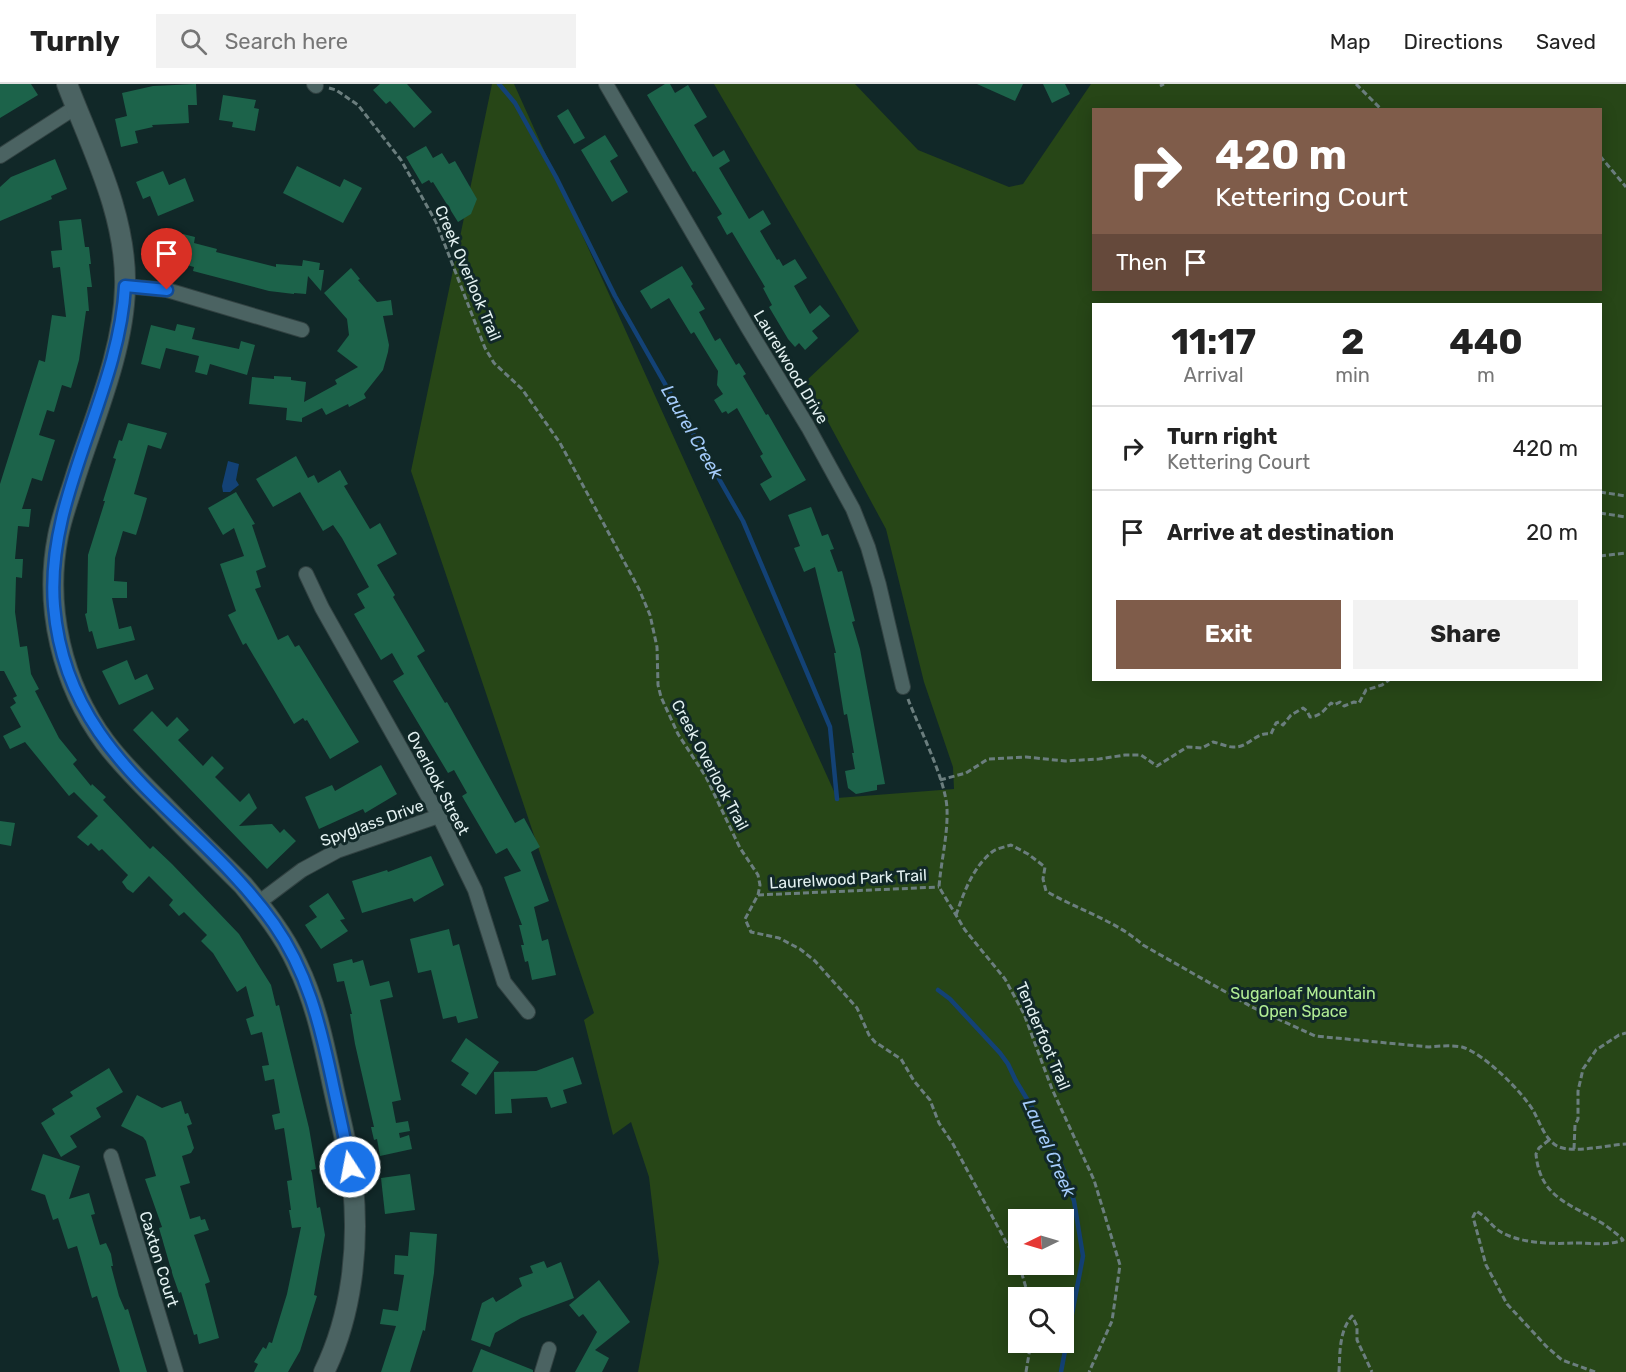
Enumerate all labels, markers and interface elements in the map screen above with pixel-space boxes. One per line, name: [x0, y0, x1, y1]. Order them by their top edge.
search box: [156, 14, 576, 68]
text: Turnly: [30, 25, 120, 58]
icon: search: [177, 25, 210, 58]
text: Search here: [225, 28, 348, 55]
text: Map: [1330, 29, 1371, 54]
text: Directions: [1404, 29, 1503, 54]
text: Saved: [1536, 29, 1596, 54]
text: 420 m: [1215, 130, 1347, 180]
icon: right: [1116, 132, 1194, 210]
text: Kettering Court: [1215, 181, 1408, 213]
street label: Creek Overlook Trail: [431, 202, 505, 344]
pin: [141, 228, 192, 290]
icon: arrive: [150, 237, 183, 270]
icon: arrive: [1179, 246, 1212, 279]
text: Then: [1116, 249, 1167, 276]
street label: Laurelwood Drive: [750, 307, 832, 427]
text: 11:17: [1171, 320, 1256, 363]
text: 2: [1341, 320, 1364, 363]
text: 440: [1449, 320, 1523, 363]
text: Arrival: [1184, 363, 1244, 387]
text: min: [1335, 363, 1370, 387]
text: m: [1477, 363, 1495, 387]
water label: Laurel Creek: [656, 381, 728, 484]
text: Turn right: [1167, 423, 1277, 450]
icon: right: [1116, 432, 1149, 465]
text: 420 m: [1513, 435, 1578, 462]
text: Kettering Court: [1167, 450, 1310, 474]
icon: arrive: [1116, 516, 1149, 549]
text: Arrive at destination: [1167, 519, 1394, 546]
text: 20 m: [1526, 519, 1578, 546]
button: Exit: [1116, 600, 1341, 669]
button: Share: [1353, 600, 1578, 669]
street label: Creek Overlook Trail: [667, 696, 753, 834]
street label: Overlook Street: [403, 728, 473, 838]
street label: Spyglass Drive: [318, 795, 426, 851]
street label: Laurelwood Park Trail: [769, 865, 927, 893]
street label: Tenderfoot Trail: [1012, 979, 1074, 1093]
park label: Sugarloaf Mountain Open Space: [1230, 984, 1376, 1021]
water label: Laurel Creek: [1018, 1095, 1081, 1201]
position arrow: [318, 1135, 382, 1199]
street label: Caxton Court: [135, 1209, 183, 1309]
north arrow: [1008, 1209, 1074, 1275]
map controls: [1008, 1209, 1074, 1353]
button: search: [1008, 1287, 1074, 1353]

